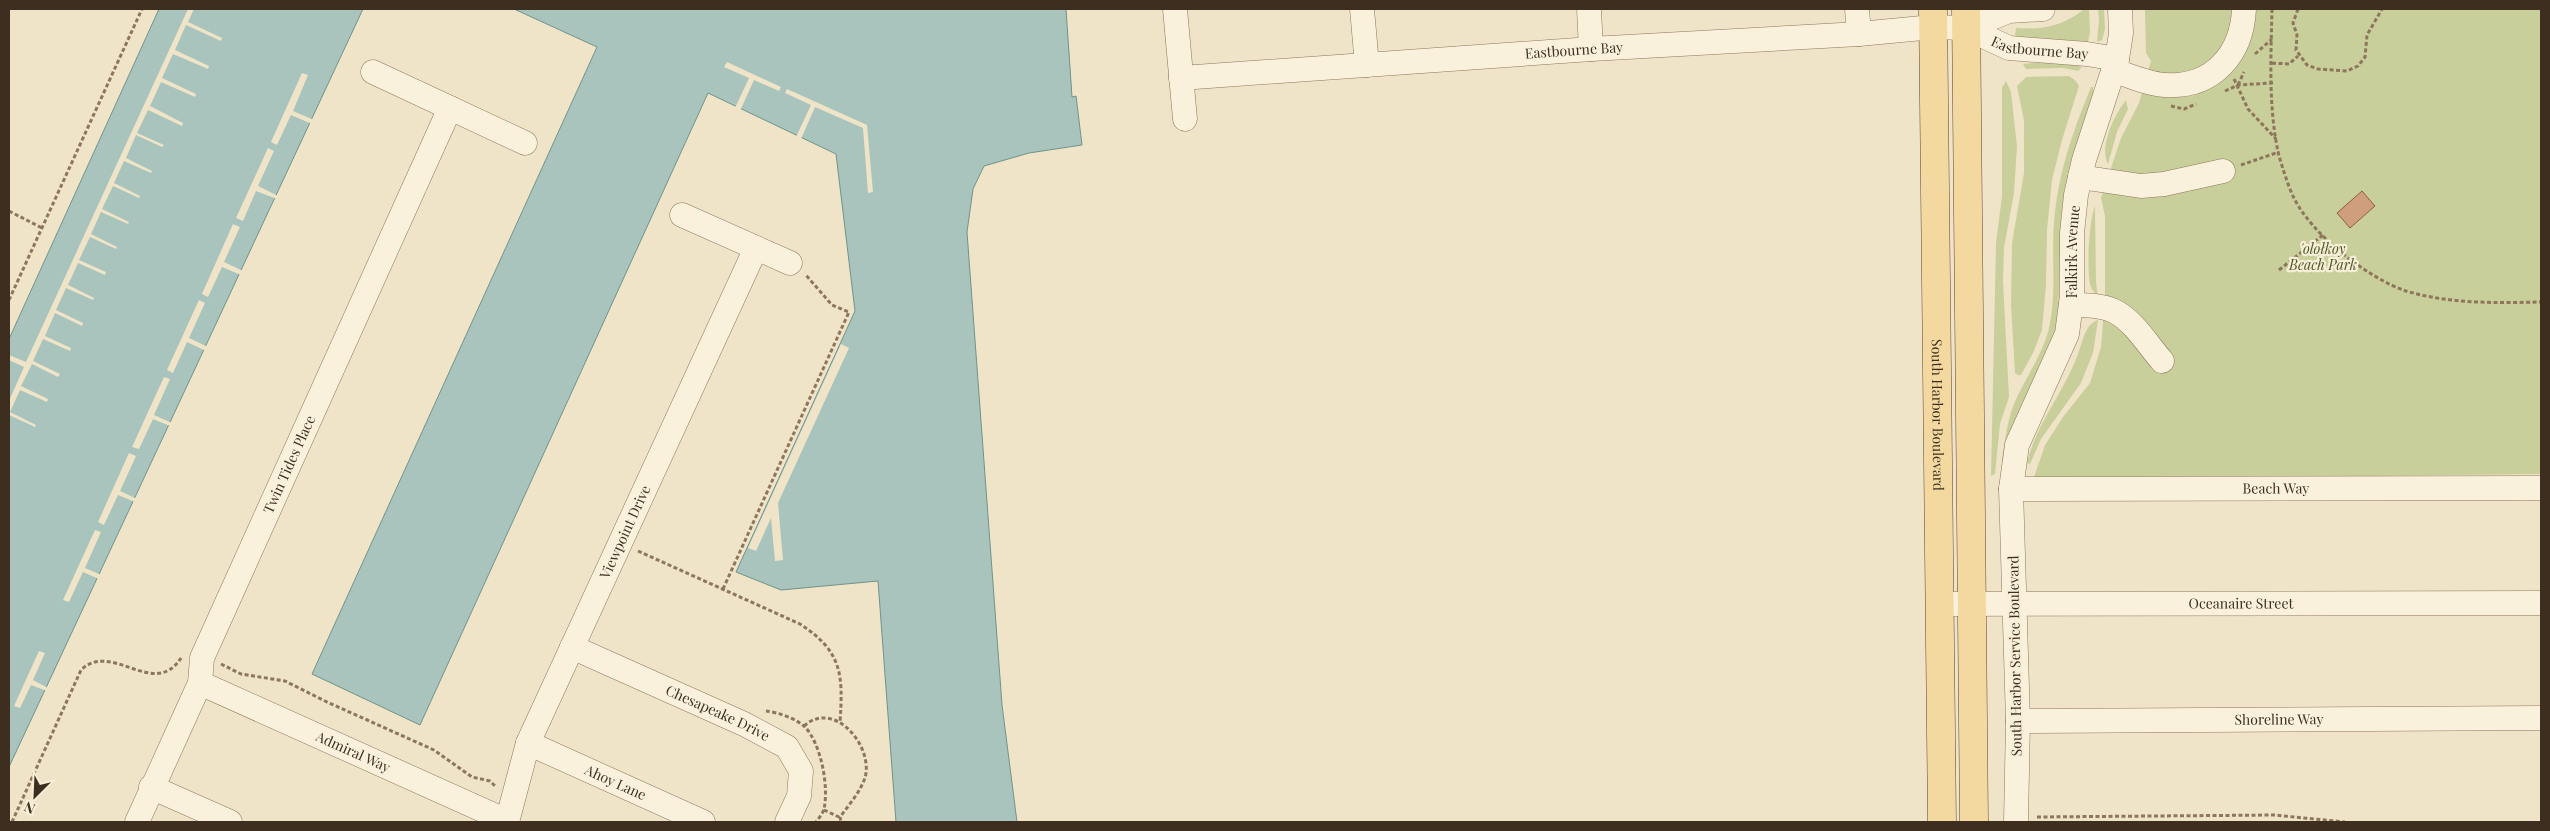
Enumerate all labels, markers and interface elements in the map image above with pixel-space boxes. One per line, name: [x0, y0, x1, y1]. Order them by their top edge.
street label: Eastbourne Bay: [1988, 31, 2089, 63]
street label: Eastbourne Bay: [1524, 37, 1624, 63]
street label: Falkirk Avenue: [2062, 204, 2084, 298]
park label: 'olołkoy Beach Park: [2288, 239, 2357, 274]
street label: South Harbor Boulevard: [1928, 339, 1948, 491]
street label: Twin Tides Place: [258, 412, 319, 516]
street label: Beach Way: [2243, 478, 2309, 498]
street label: Viewpoint Drive: [595, 482, 655, 583]
street label: South Harbor Service Boulevard: [2003, 555, 2026, 757]
street label: Oceanaire Street: [2189, 593, 2294, 613]
street label: Chesapeake Drive: [663, 680, 773, 745]
street label: Shoreline Way: [2234, 709, 2324, 729]
street label: Admiral Way: [312, 726, 394, 776]
street label: Ahoy Lane: [581, 760, 649, 804]
north arrow: [10, 771, 60, 821]
text: N: [21, 798, 38, 819]

